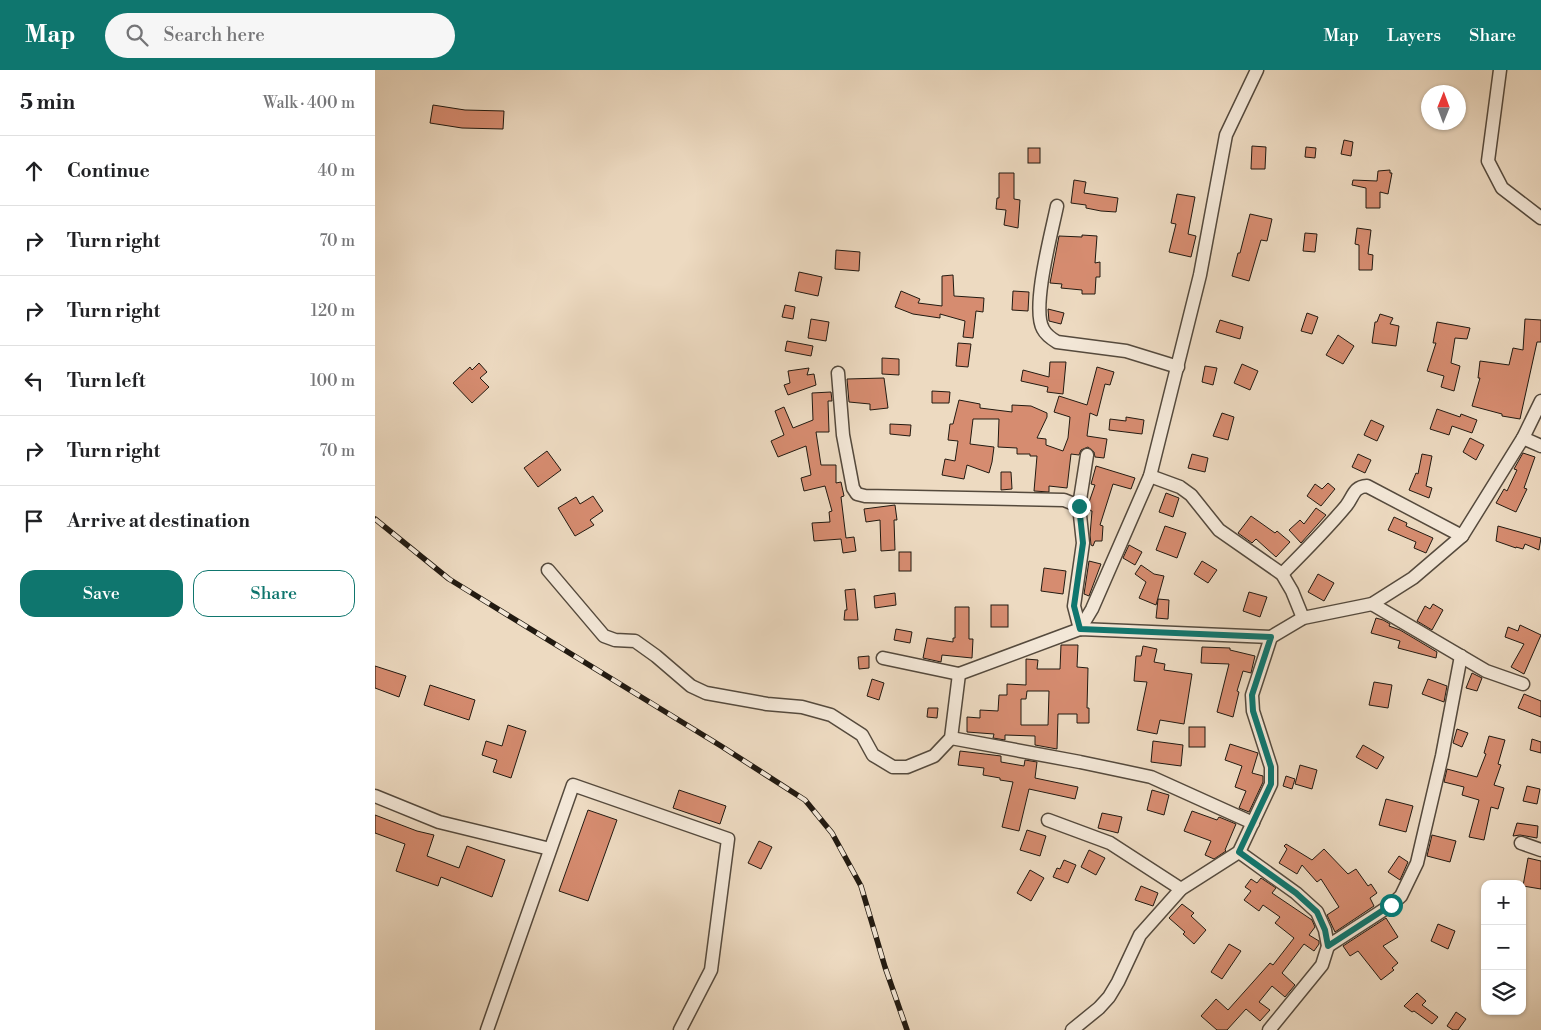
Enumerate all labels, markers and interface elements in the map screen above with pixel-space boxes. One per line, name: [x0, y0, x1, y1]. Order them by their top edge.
search box: [105, 13, 455, 58]
text: Map: [25, 20, 75, 50]
icon: search: [123, 21, 151, 49]
text: Search here: [163, 23, 265, 47]
text: Map: [1324, 24, 1359, 47]
text: Layers: [1387, 24, 1441, 47]
text: Share: [1469, 24, 1516, 47]
north arrow: [1421, 85, 1466, 130]
text: 5 min: [20, 90, 75, 116]
text: Walk · 400 m: [263, 93, 355, 113]
icon: ahead: [20, 157, 48, 185]
text: Continue: [67, 159, 150, 183]
text: 40 m: [318, 161, 355, 181]
icon: right: [20, 227, 48, 255]
text: Turn right: [67, 229, 160, 253]
text: 70 m: [319, 231, 355, 251]
icon: right: [20, 297, 48, 325]
text: Turn right: [67, 299, 160, 323]
text: 120 m: [311, 301, 355, 321]
icon: left: [20, 367, 48, 395]
text: Turn left: [67, 369, 146, 393]
text: 100 m: [310, 371, 355, 391]
icon: right: [20, 437, 48, 465]
text: Turn right: [67, 439, 160, 463]
text: 70 m: [319, 441, 355, 461]
route end: [1068, 495, 1091, 518]
icon: arrive: [20, 507, 48, 535]
text: Arrive at destination: [67, 509, 250, 533]
button: Save: [20, 570, 183, 617]
button: Share: [193, 570, 355, 617]
map controls: [1481, 880, 1526, 1015]
button: +: [1481, 880, 1526, 925]
route start: [1380, 894, 1403, 917]
button: −: [1481, 925, 1526, 970]
button: layers: [1481, 970, 1526, 1015]

